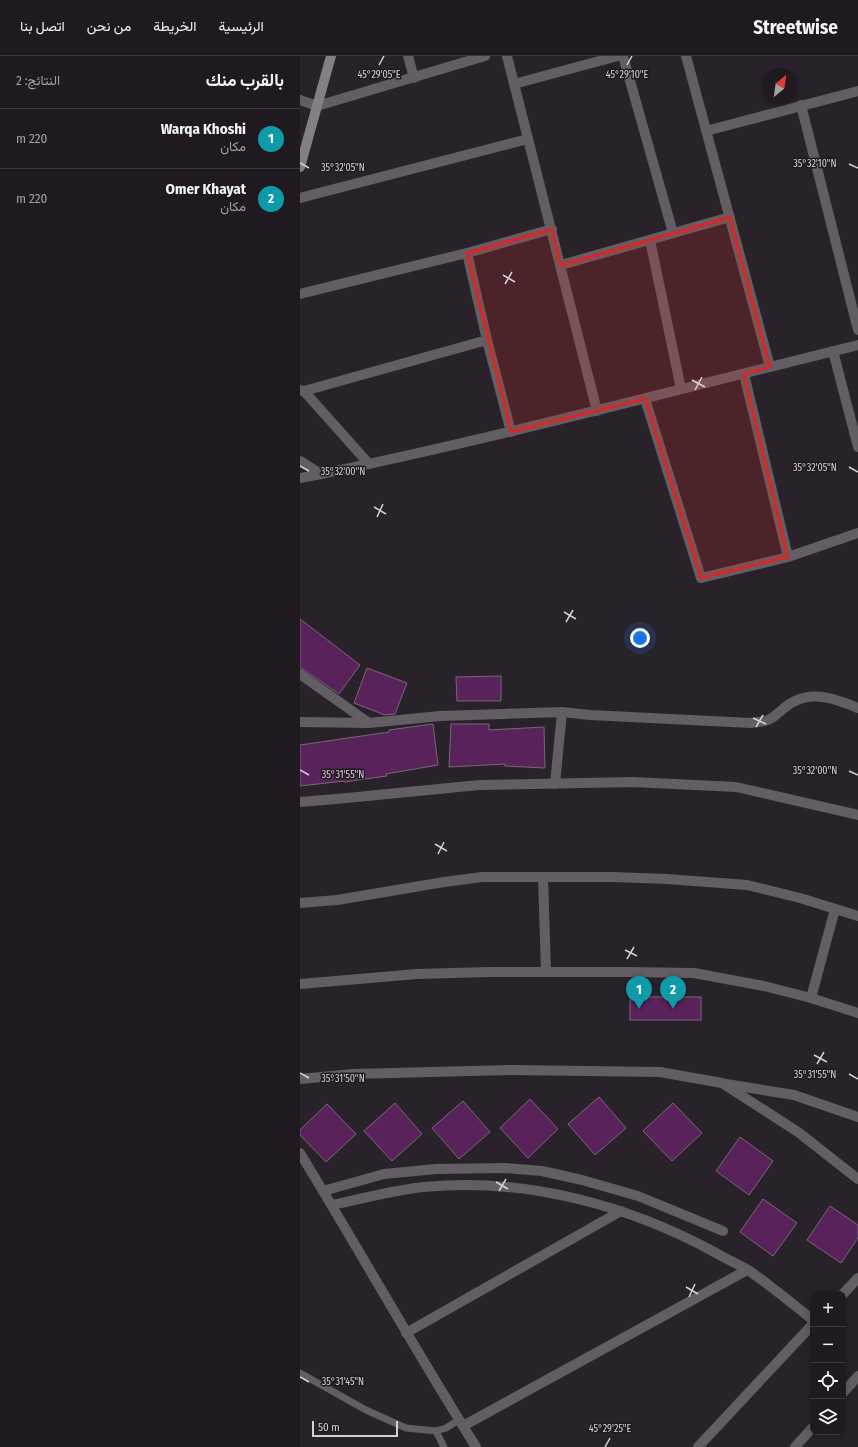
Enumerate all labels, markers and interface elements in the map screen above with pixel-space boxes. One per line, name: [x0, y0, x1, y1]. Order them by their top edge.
text: Streetwise: [753, 16, 838, 39]
text: اتصل بنا: [20, 18, 65, 35]
text: من نحن: [87, 18, 131, 35]
text: الخريطة: [153, 18, 197, 35]
text: الرئيسية: [219, 18, 264, 35]
north arrow: [762, 68, 798, 104]
text: 45°29'05"E: [357, 69, 401, 81]
text: 45°29'10"E: [606, 69, 649, 81]
text: بالقرب منك: [206, 70, 284, 91]
text: النتائج: 2: [16, 73, 60, 88]
text: Warqa Khoshi: [161, 120, 246, 138]
text: 220 m: [16, 131, 47, 146]
text: 1: [268, 131, 274, 146]
text: مكان: [220, 139, 246, 154]
text: 35°32'10"N: [793, 158, 837, 170]
text: 35°32'05"N: [321, 162, 365, 174]
text: Omer Khayat: [165, 180, 246, 198]
text: 220 m: [16, 191, 47, 206]
text: 2: [268, 191, 274, 206]
text: مكان: [220, 199, 246, 214]
text: 35°32'05"N: [793, 462, 837, 474]
text: 35°32'00"N: [321, 466, 365, 478]
your location: [630, 628, 650, 648]
text: 35°32'00"N: [793, 765, 837, 777]
text: 35°31'55"N: [322, 769, 364, 781]
pin: 1: [626, 976, 652, 1009]
pin: 2: [660, 976, 686, 1009]
text: 35°31'55"N: [794, 1069, 836, 1081]
text: 35°31'50"N: [321, 1073, 365, 1085]
map controls: [810, 1291, 846, 1435]
button: +: [810, 1291, 846, 1327]
button: −: [810, 1327, 846, 1363]
button: locate: [810, 1363, 846, 1399]
text: 35°31'45"N: [322, 1376, 364, 1388]
button: layers: [810, 1399, 846, 1435]
scale bar: [312, 1419, 398, 1438]
text: 50 m: [318, 1421, 340, 1434]
text: 45°29'25"E: [589, 1423, 631, 1435]

